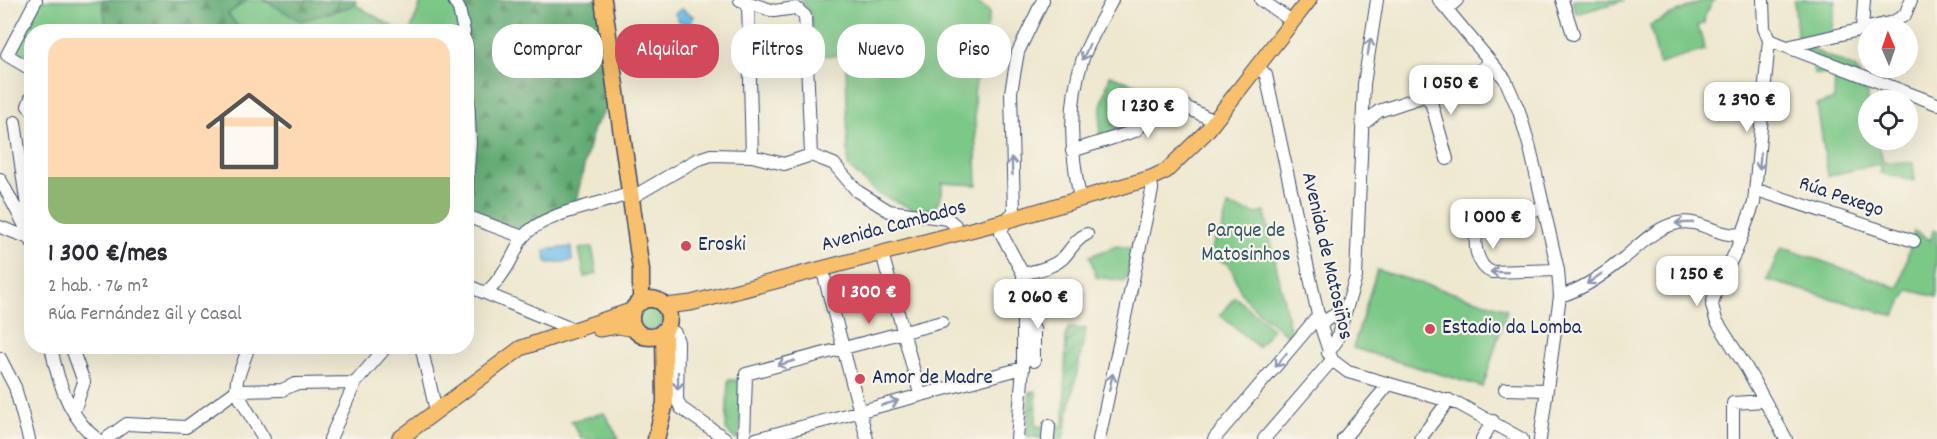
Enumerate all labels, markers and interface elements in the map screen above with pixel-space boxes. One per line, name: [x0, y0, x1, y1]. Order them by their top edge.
north arrow: [1858, 18, 1918, 78]
map controls: [1858, 18, 1918, 150]
chip: Comprar: [492, 24, 603, 78]
chip: Alquilar: [615, 24, 719, 78]
chip: Filtros: [731, 24, 825, 78]
chip: Nuevo: [837, 24, 925, 78]
chip: Piso: [937, 24, 1011, 78]
one-way arrow: [1364, 37, 1375, 57]
one-way arrow: [1080, 43, 1091, 61]
pin: 1 050 €: [1396, 65, 1506, 116]
text: 1 050 €: [1423, 70, 1479, 98]
icon: home: [195, 77, 303, 185]
pin: 2 390 €: [1692, 82, 1802, 133]
text: 2 390 €: [1718, 87, 1776, 115]
pin: 1 230 €: [1093, 88, 1203, 139]
button: locate: [1858, 90, 1918, 150]
text: 1 230 €: [1121, 93, 1175, 121]
one-way arrow: [1754, 151, 1765, 170]
one-way arrow: [1007, 157, 1018, 177]
street label: Avenida de Matosiños: [1292, 169, 1360, 343]
street label: Rúa Pexego: [1794, 169, 1888, 227]
street label: Avenida Cambados: [818, 193, 970, 261]
pin: 1 000 €: [1438, 199, 1548, 250]
text: 1 000 €: [1464, 204, 1522, 232]
park label: Parque de Matosinhos: [1201, 217, 1291, 271]
one-way arrow: [1675, 218, 1694, 229]
place label: Eroski: [698, 231, 746, 261]
text: 1 300 €/mes: [48, 236, 168, 273]
marker: Eroski: [679, 239, 693, 253]
pin: 1 250 €: [1642, 256, 1752, 307]
text: 1 250 €: [1670, 261, 1724, 289]
one-way arrow: [1490, 266, 1510, 277]
text: 2 hab. · 76 m²: [48, 273, 149, 301]
one-way arrow: [1586, 273, 1603, 285]
pin: 1 300 €: [814, 274, 924, 325]
text: 1 300 €: [841, 279, 897, 307]
pin: 2 060 €: [983, 279, 1093, 330]
text: 2 060 €: [1008, 284, 1068, 312]
text: Rúa Fernández Gil y Casal: [48, 301, 242, 329]
place label: Estadio da Lomba: [1442, 314, 1583, 344]
marker: Estadio da Lomba: [1423, 322, 1437, 336]
one-way arrow: [1275, 352, 1288, 368]
one-way arrow: [777, 358, 796, 369]
place label: Amor de Madre: [872, 364, 993, 394]
one-way arrow: [672, 370, 683, 390]
marker: Amor de Madre: [853, 372, 867, 386]
one-way arrow: [1105, 372, 1117, 391]
one-way arrow: [880, 396, 899, 408]

